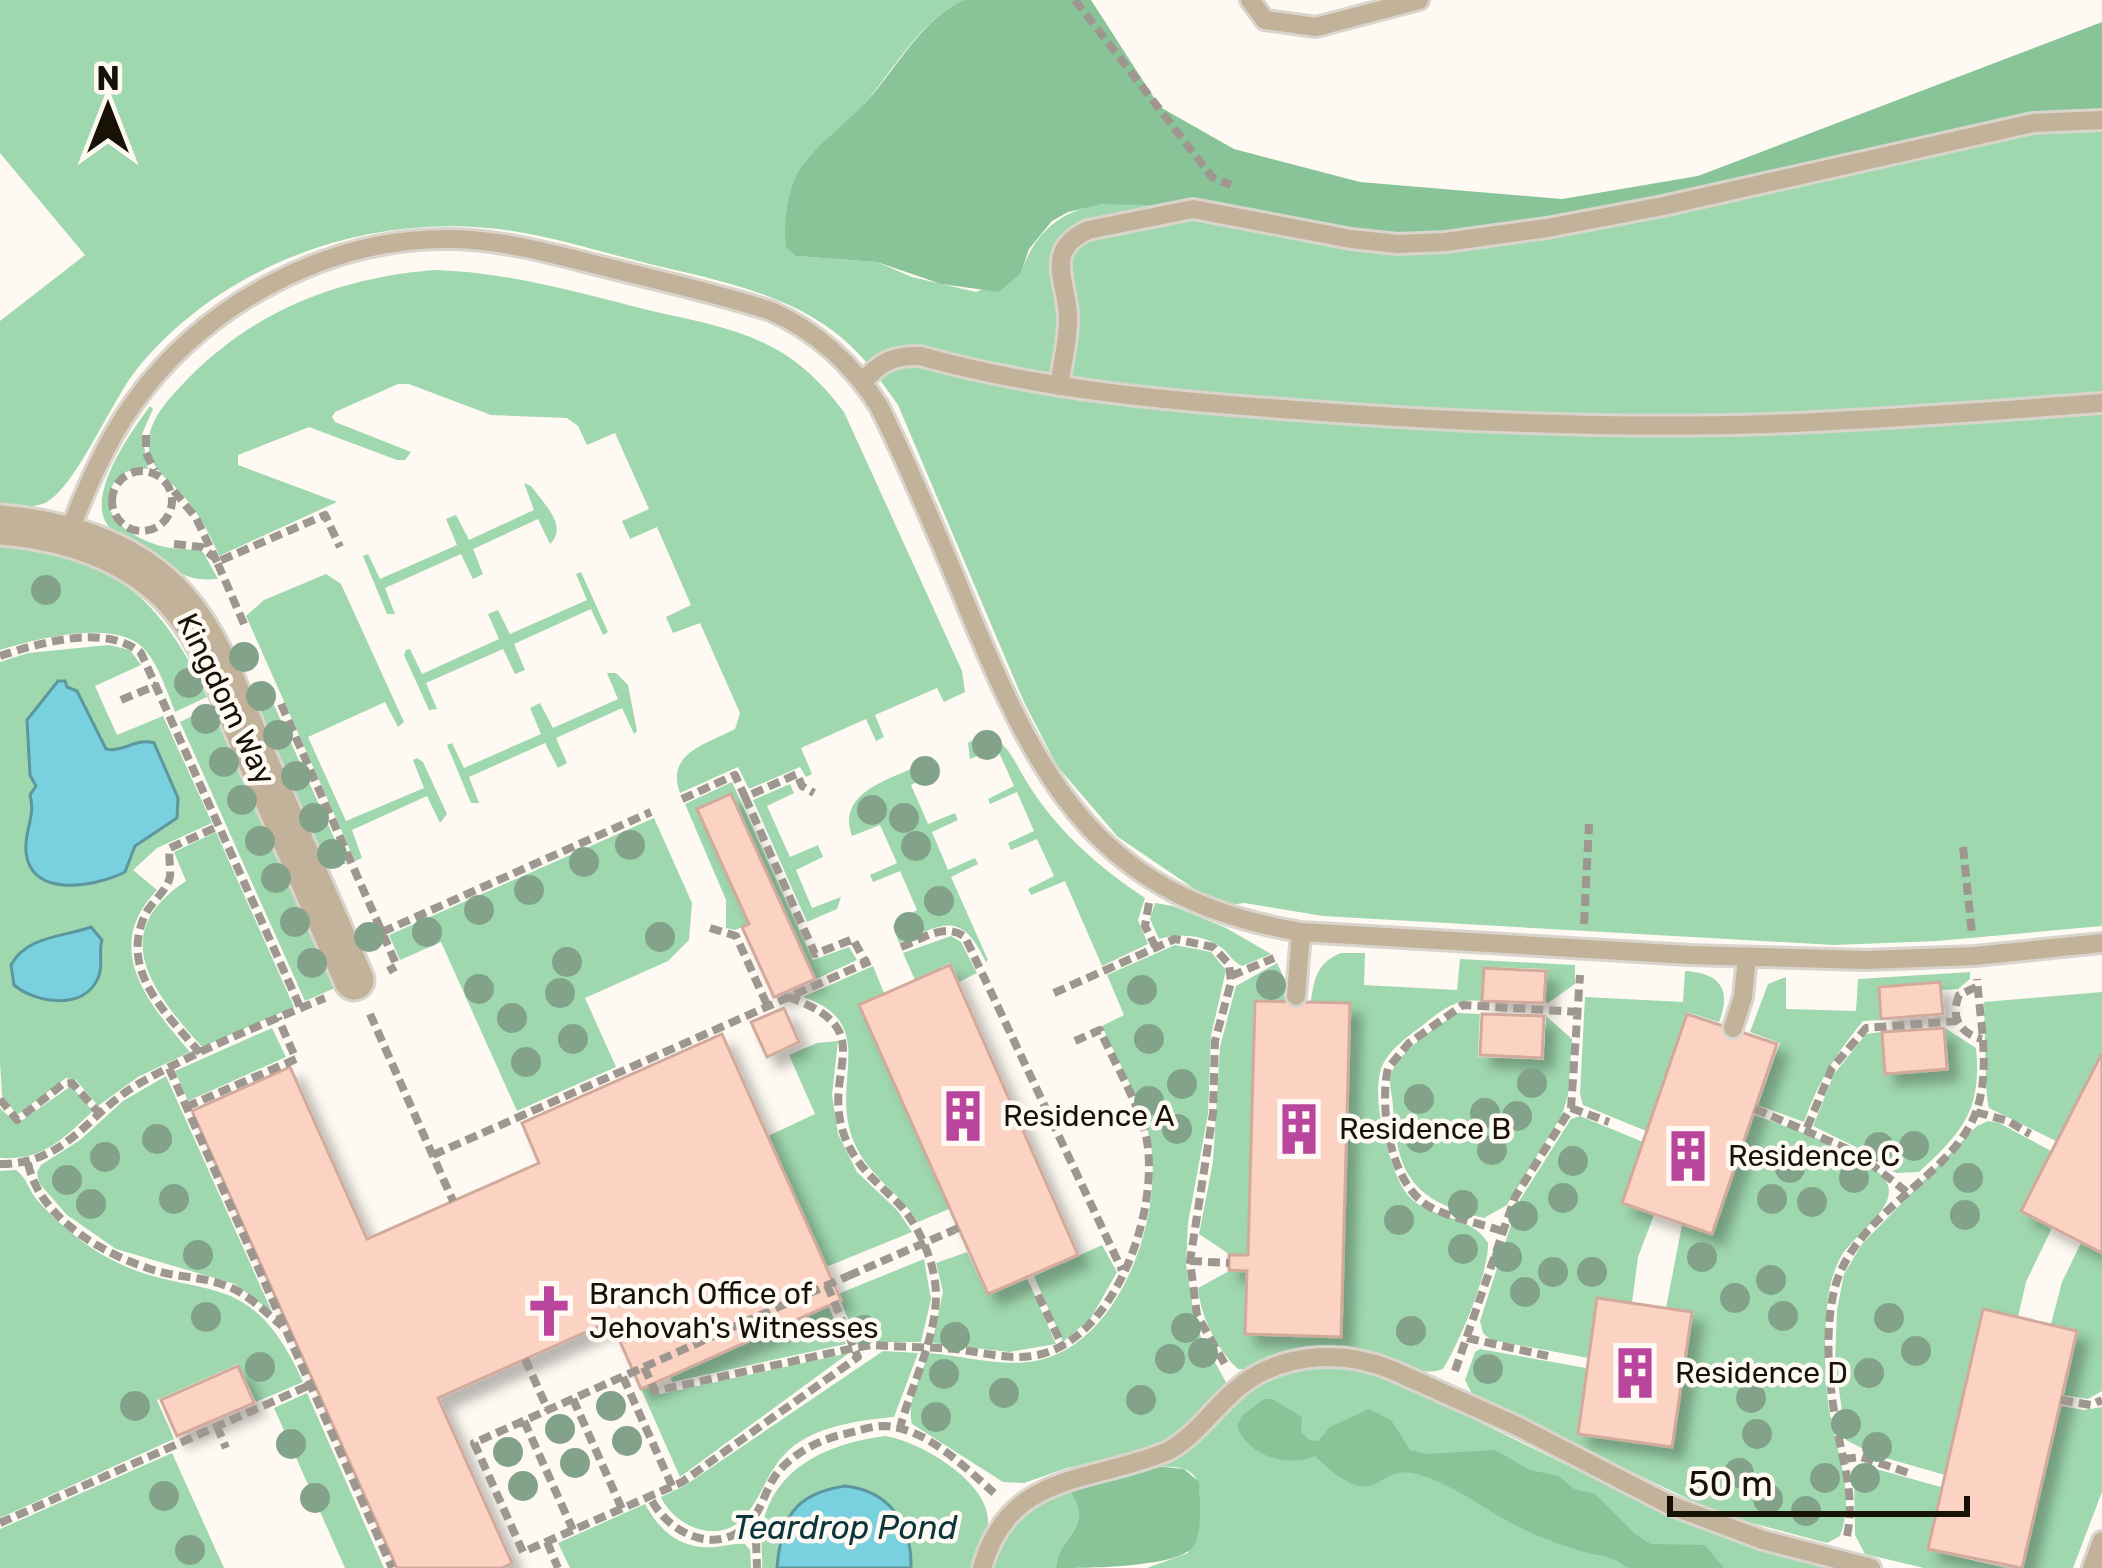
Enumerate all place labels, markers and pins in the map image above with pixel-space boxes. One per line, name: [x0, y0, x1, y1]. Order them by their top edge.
building icon: Residence A: [934, 1087, 992, 1145]
place label: Residence A: [1003, 1098, 1175, 1134]
building icon: Residence B: [1270, 1100, 1328, 1158]
place label: Residence B: [1339, 1111, 1511, 1147]
building icon: Residence C: [1659, 1127, 1717, 1185]
place label: Residence C: [1728, 1138, 1900, 1174]
place label: Branch Office of Jehovah's Witnesses: [589, 1276, 878, 1346]
church icon: Branch Office of Jehovah's Witnesses: [520, 1282, 578, 1340]
building icon: Residence D: [1606, 1344, 1664, 1402]
place label: Residence D: [1675, 1355, 1848, 1391]

